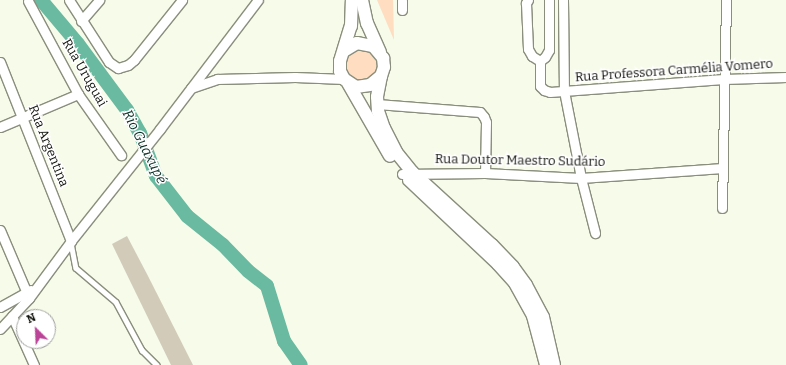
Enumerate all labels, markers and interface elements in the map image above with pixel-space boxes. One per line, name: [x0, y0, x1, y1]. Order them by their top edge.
street label: Rua Uruguai: [58, 36, 110, 110]
street label: Rua Professora Carmélia Vomero: [574, 56, 774, 86]
street label: Rua Argentina: [24, 103, 72, 189]
water label: Rio Guaxupé: [118, 107, 170, 187]
street label: Rua Doutor Maestro Sudário: [435, 152, 605, 170]
north arrow: [16, 309, 56, 349]
text: N: [25, 311, 38, 326]

